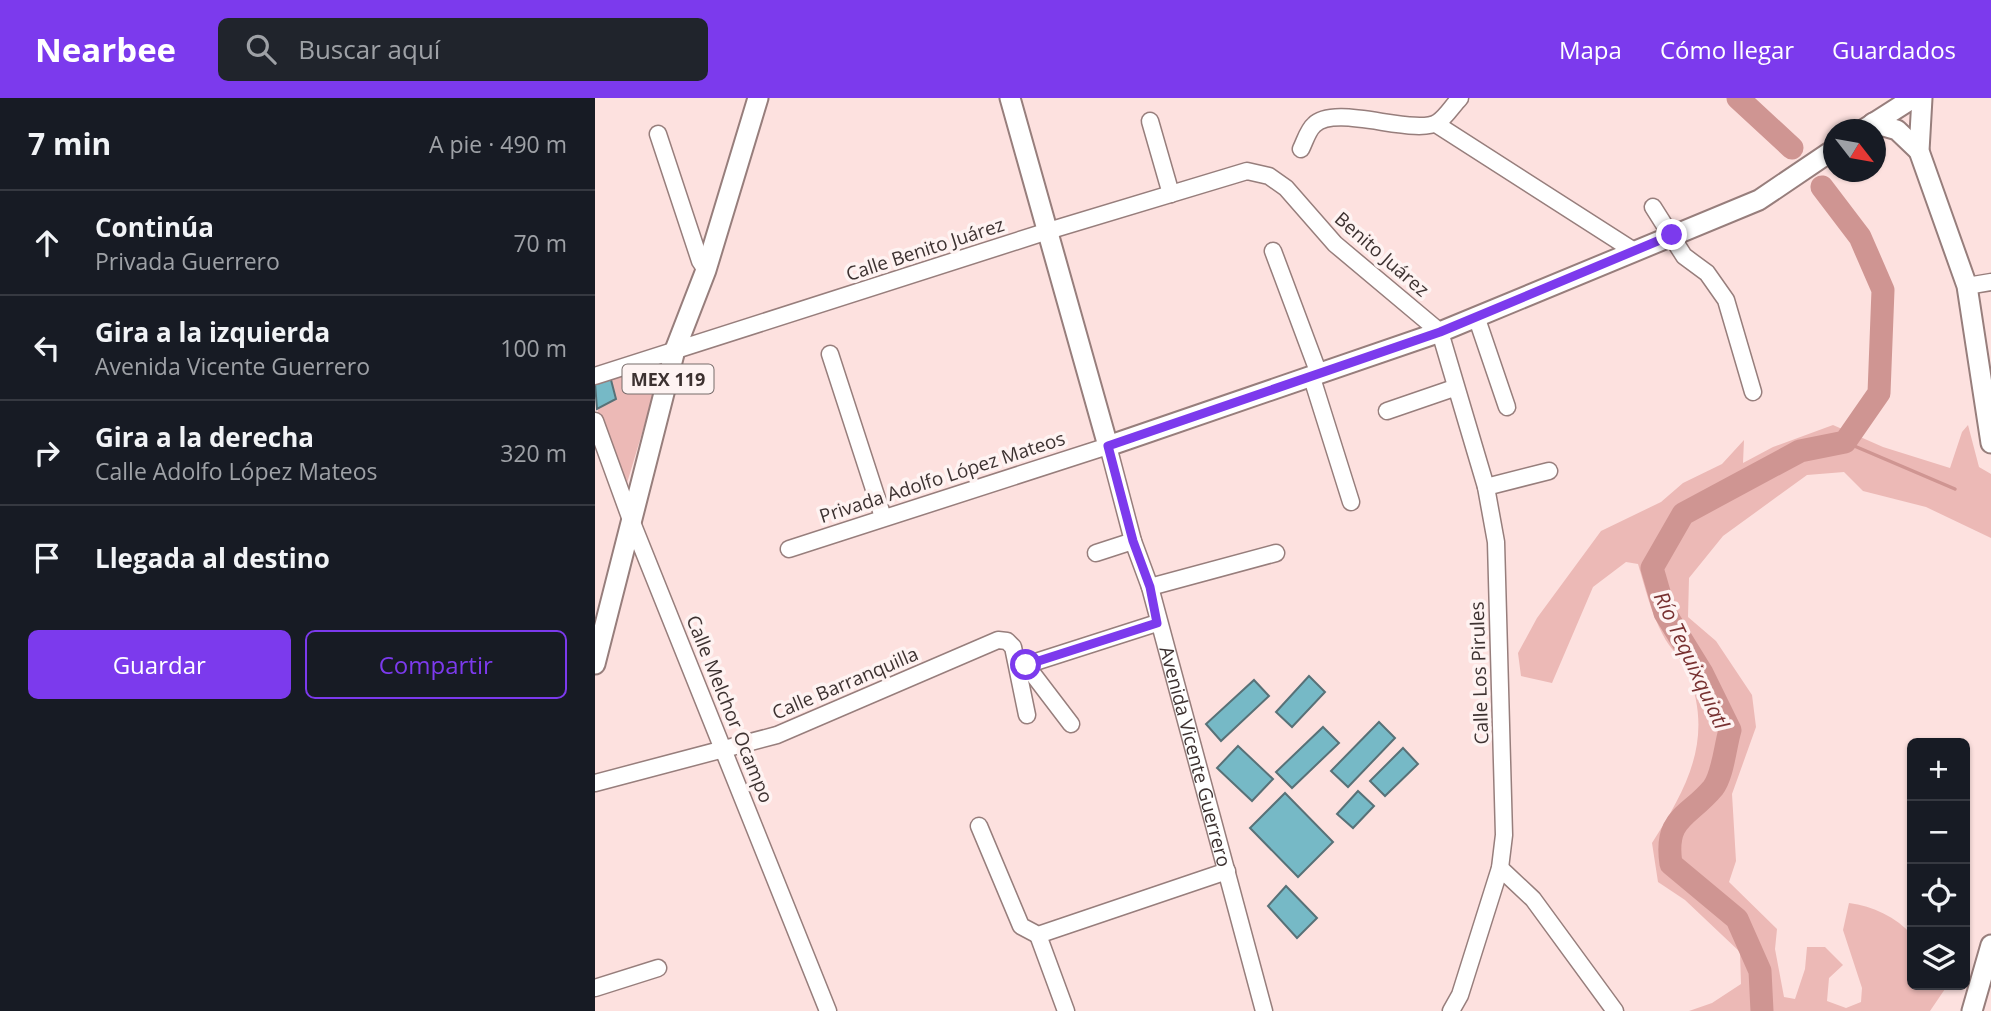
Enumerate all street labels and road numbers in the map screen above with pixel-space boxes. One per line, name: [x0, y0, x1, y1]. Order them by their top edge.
street label: Benito Juárez: [1329, 206, 1435, 302]
street label: Calle Benito Juárez: [843, 211, 1008, 287]
road number: MEX 119: [623, 365, 714, 394]
street label: Privada Adolfo López Mateos: [816, 425, 1068, 529]
street label: Calle Los Pirules: [1464, 601, 1494, 745]
street label: Calle Melchor Ocampo: [680, 611, 780, 807]
street label: Calle Barranquilla: [768, 640, 922, 726]
street label: Avenida Vicente Guerrero: [1154, 643, 1238, 870]

